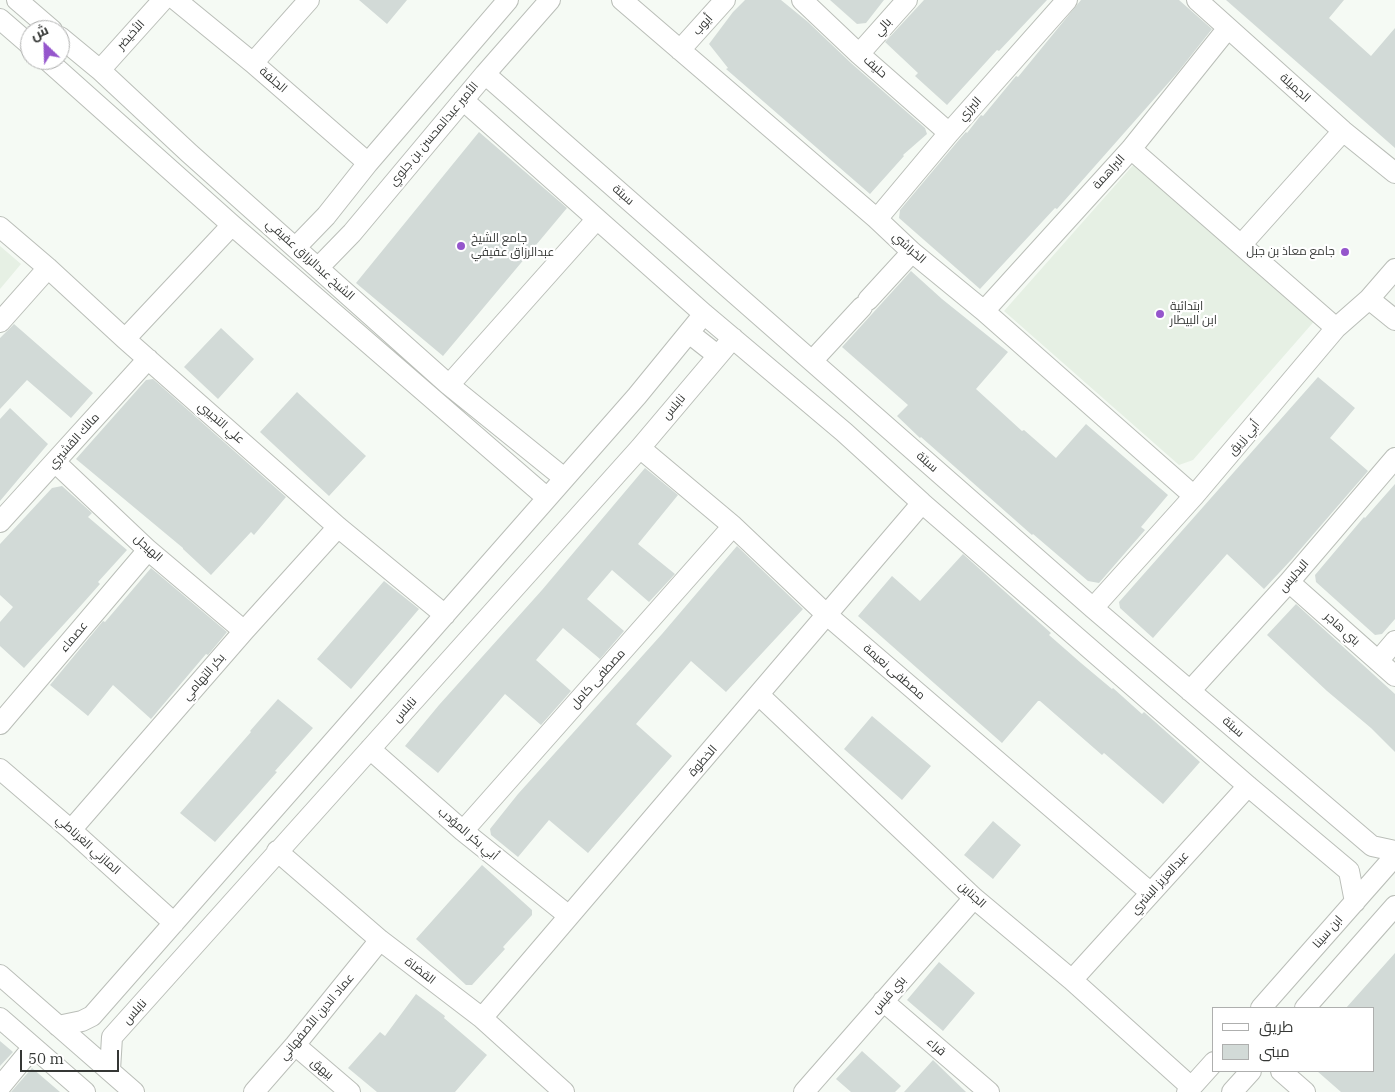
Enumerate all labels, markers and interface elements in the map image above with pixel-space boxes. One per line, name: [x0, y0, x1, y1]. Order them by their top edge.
street label: أيوب: [690, 12, 716, 38]
street label: بالي: [871, 15, 895, 39]
street label: الأخيضر: [114, 17, 148, 53]
north arrow: [20, 20, 70, 70]
text: ش: [27, 20, 51, 44]
street label: حليف: [860, 53, 890, 81]
street label: الجلفة: [256, 64, 290, 96]
street label: الجميلة: [1277, 71, 1313, 105]
street label: الأمير عبدالمحسن بن جلوي: [386, 79, 482, 189]
street label: البرزي: [955, 94, 985, 124]
street label: البراهمة: [1090, 152, 1128, 192]
street label: سبتة: [609, 182, 637, 208]
street label: الشيخ عبدالرزاق عفيفي: [263, 217, 357, 303]
street label: الخراشي: [889, 229, 929, 267]
place label: جامع الشيخ عبدالرزاق عفيفي: [471, 232, 554, 260]
marker: جامع الشيخ عبدالرزاق عفيفي: [455, 240, 467, 252]
place label: جامع معاذ بن جبل: [1246, 245, 1335, 259]
marker: جامع معاذ بن جبل: [1339, 246, 1351, 258]
place label: ابتدائية ابن البيطار: [1170, 300, 1217, 328]
marker: ابتدائية ابن البيطار: [1154, 308, 1166, 320]
street label: نابلس: [659, 391, 689, 423]
street label: علي التجيبي: [195, 399, 247, 447]
street label: مالك القشيري: [45, 410, 103, 472]
street label: أبي زريق: [1225, 418, 1263, 458]
street label: سبتة: [913, 449, 941, 475]
street label: الهيجل: [131, 531, 165, 565]
street label: البدليس: [1276, 557, 1312, 595]
street label: بني هاجر: [1321, 609, 1363, 649]
street label: عصماء: [57, 619, 91, 655]
street label: مصطفى نعيمة: [860, 641, 928, 703]
street label: مصطفى كامل: [568, 646, 628, 712]
street label: بكر التهامي: [180, 651, 228, 703]
street label: نابلس: [390, 695, 420, 725]
street label: سبتة: [1219, 714, 1247, 740]
street label: الخطوة: [686, 742, 720, 780]
street label: أبي بكر المؤدب: [435, 805, 501, 863]
street label: المازني الغرناطي: [53, 812, 123, 878]
street label: عبدالعزيز البشري: [1128, 848, 1192, 918]
street label: الجناين: [955, 879, 989, 911]
street label: ابن سينا: [1310, 913, 1346, 951]
street label: القضاة: [402, 955, 438, 987]
street label: عماد الدين الأصفهاني: [277, 971, 357, 1063]
street label: بني قيس: [869, 973, 909, 1017]
street label: نابلس: [120, 997, 150, 1027]
legend: [1212, 1007, 1375, 1072]
text: طريق: [1259, 1017, 1293, 1036]
street label: قراء: [923, 1035, 949, 1059]
scale bar: [22, 1040, 121, 1072]
text: مبنى: [1259, 1042, 1290, 1061]
text: 50 m: [28, 1049, 64, 1068]
street label: بيهق: [308, 1055, 336, 1083]

